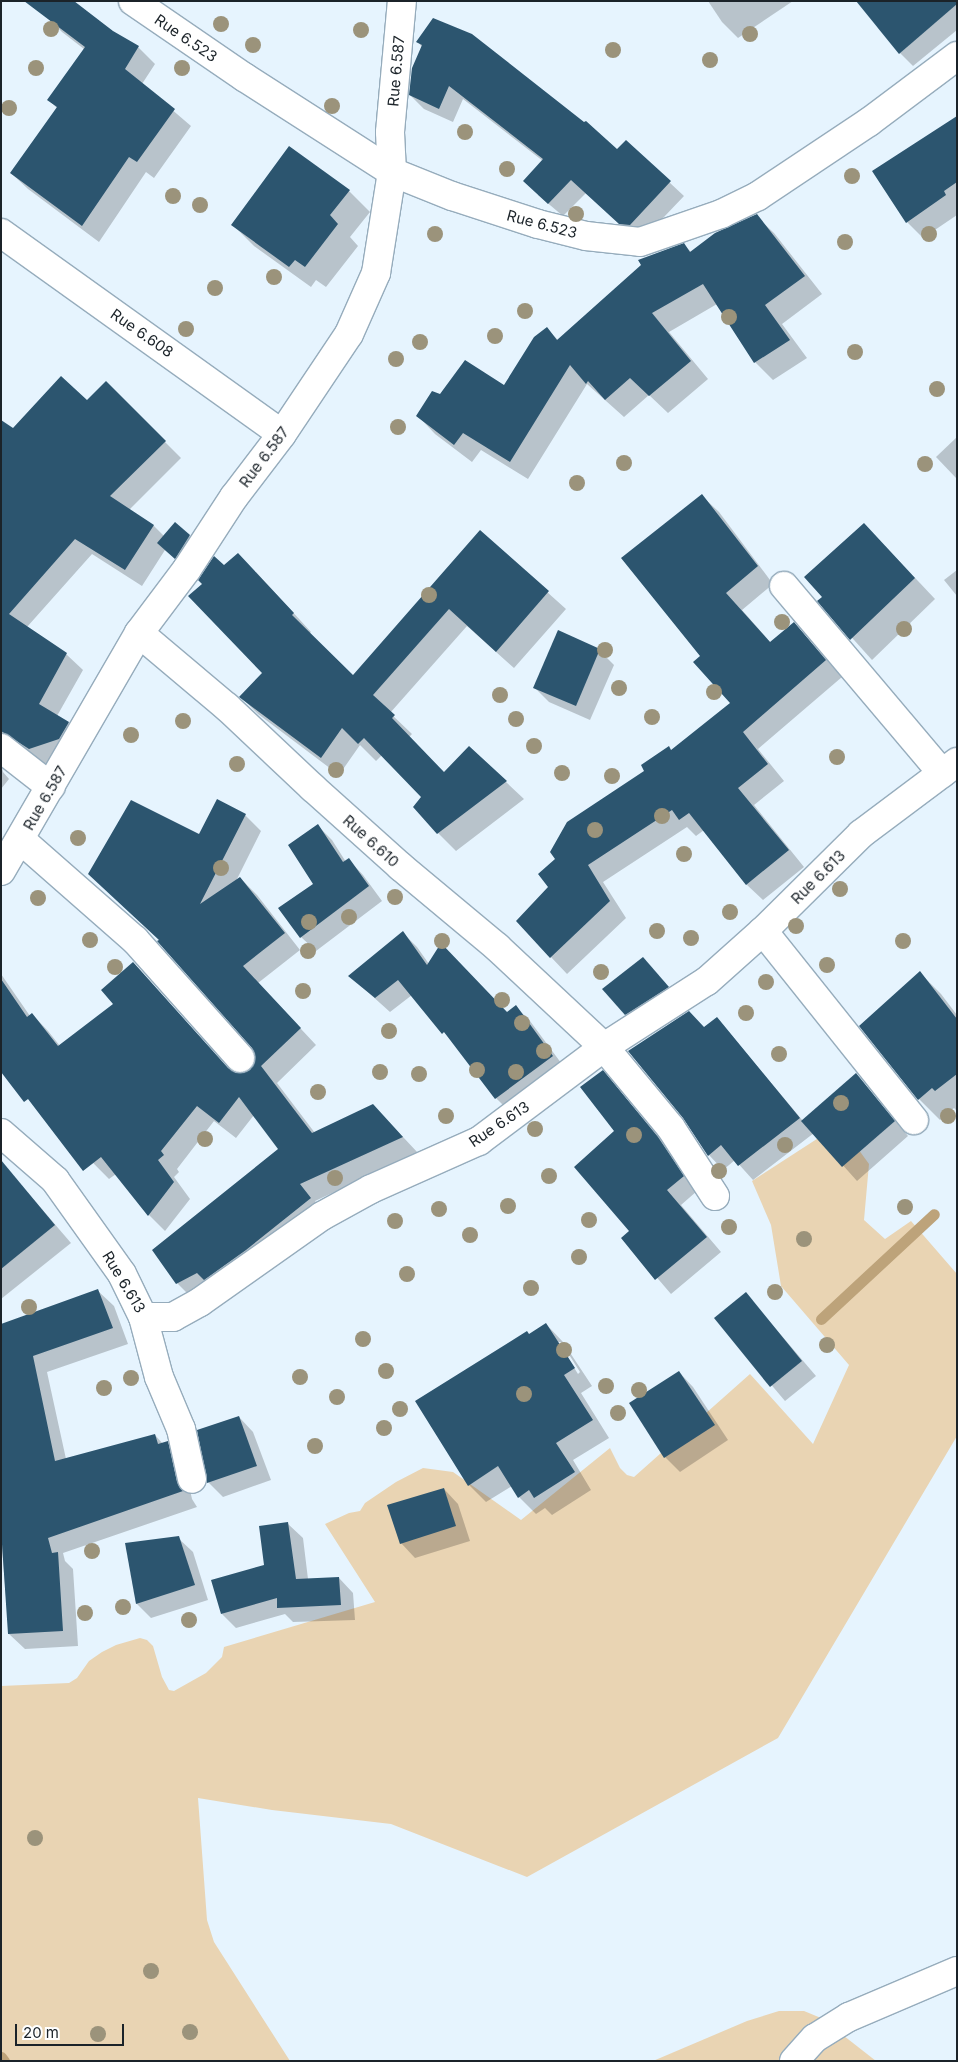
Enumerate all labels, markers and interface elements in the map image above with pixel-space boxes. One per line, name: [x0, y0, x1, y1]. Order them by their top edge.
street label: Rue 6.523: [151, 10, 221, 66]
street label: Rue 6.587: [384, 35, 408, 107]
street label: Rue 6.523: [505, 206, 579, 242]
street label: Rue 6.608: [107, 305, 177, 361]
street label: Rue 6.587: [235, 423, 293, 491]
street label: Rue 6.587: [19, 763, 71, 833]
street label: Rue 6.610: [339, 811, 403, 871]
street label: Rue 6.613: [787, 846, 849, 908]
street label: Rue 6.613: [465, 1097, 533, 1151]
street label: Rue 6.613: [99, 1248, 149, 1316]
scale bar: [18, 2014, 126, 2046]
text: 20 m: [23, 2023, 59, 2042]

